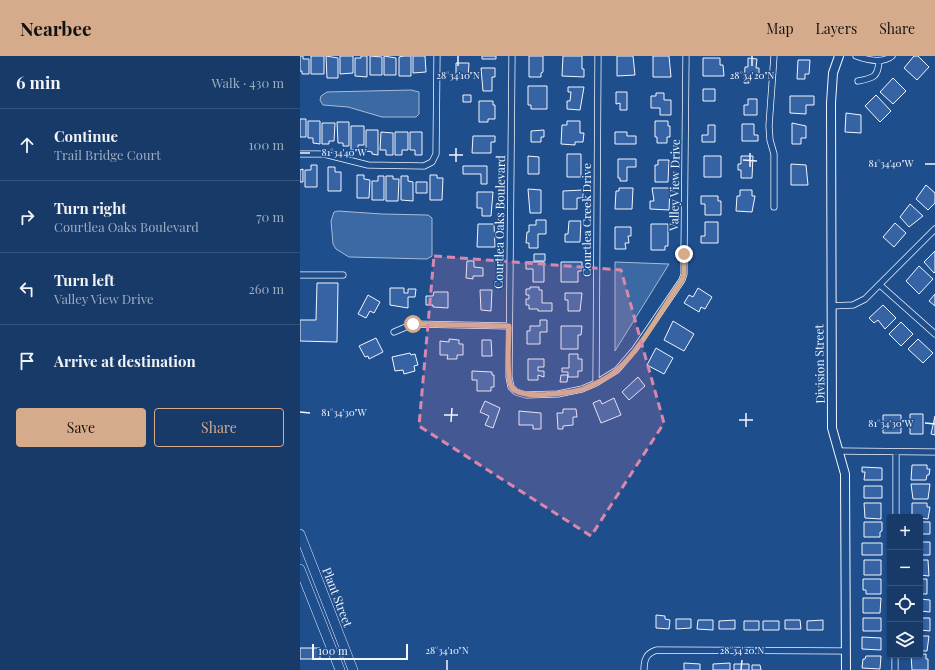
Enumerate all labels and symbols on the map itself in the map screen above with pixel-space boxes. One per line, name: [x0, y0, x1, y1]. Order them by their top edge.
text: 28°34'10"N: [436, 68, 480, 82]
text: 28°34'20"N: [730, 68, 774, 82]
street label: Valley View Drive: [665, 139, 683, 232]
text: 81°34'40"W: [322, 145, 367, 159]
street label: Courtlea Oaks Boulevard: [490, 155, 508, 289]
text: 81°34'40"W: [869, 156, 914, 170]
street label: Courtlea Creek Drive: [578, 163, 594, 277]
route end: [675, 245, 693, 263]
route start: [404, 315, 422, 333]
street label: Division Street: [810, 323, 828, 404]
text: 81°34'30"W: [321, 405, 368, 419]
text: 81°34'30"W: [868, 416, 915, 430]
street label: Plant Street: [319, 565, 357, 630]
scale bar: [312, 642, 408, 661]
text: 28°34'10"N: [425, 643, 469, 657]
text: 28°34'20"N: [720, 643, 764, 657]

